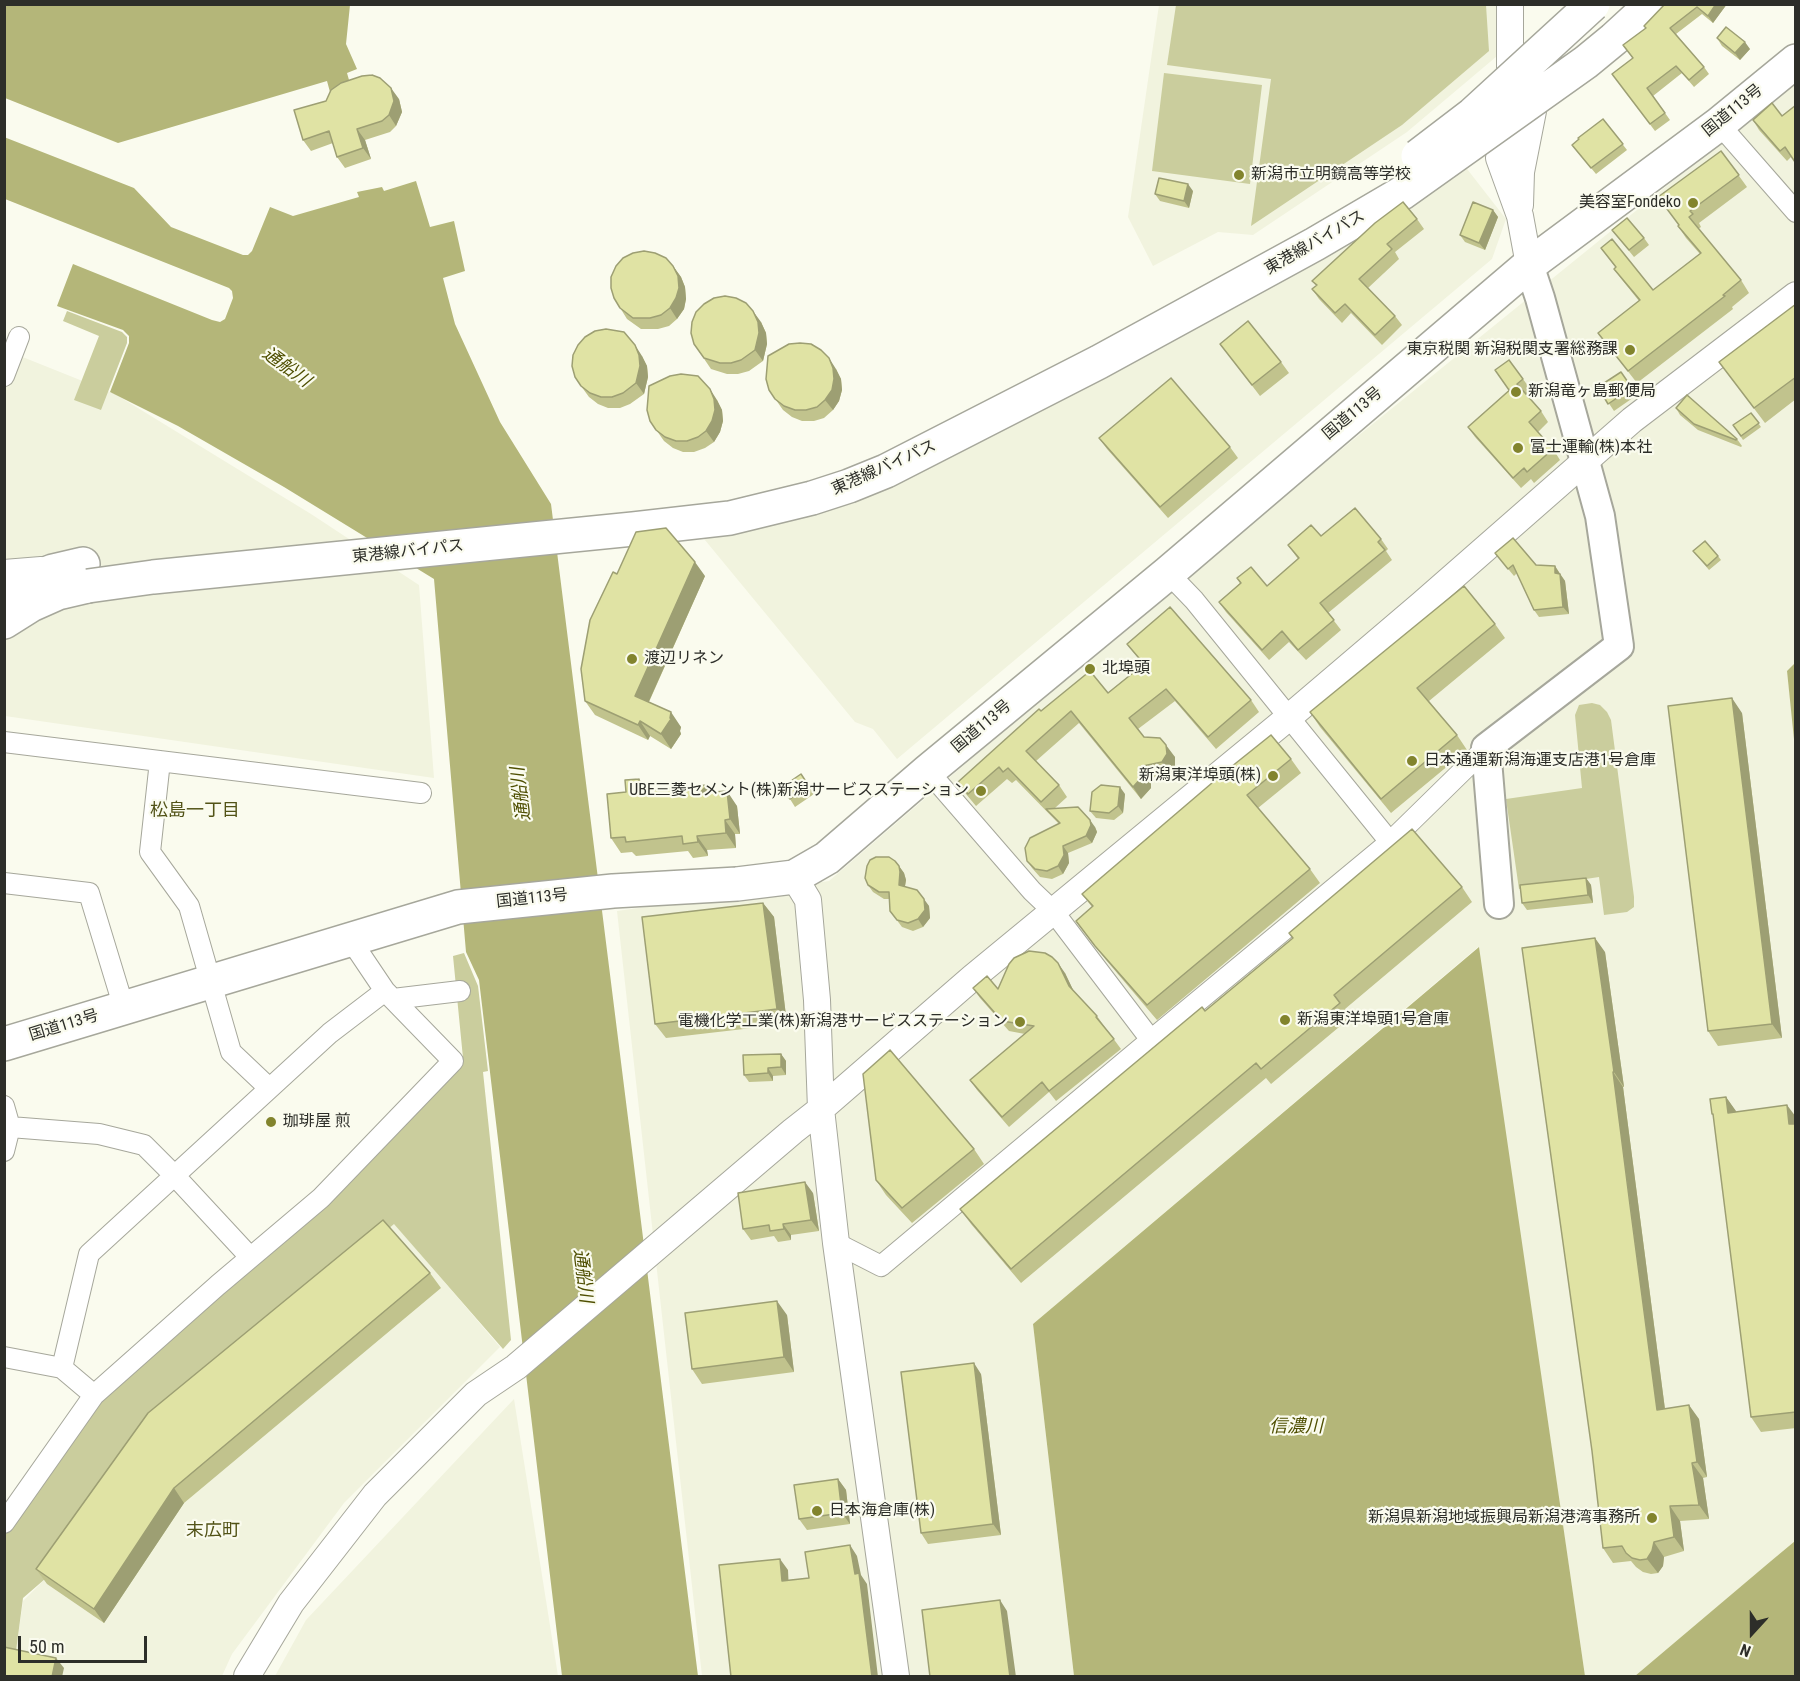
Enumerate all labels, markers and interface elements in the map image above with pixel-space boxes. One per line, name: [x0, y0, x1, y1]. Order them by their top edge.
street label: 国道113号: [1699, 81, 1767, 141]
place label: 新潟市立明鏡高等学校: [1251, 165, 1411, 185]
marker: 新潟市立明鏡高等学校: [1232, 168, 1246, 182]
place label: 美容室Fondeko: [1579, 193, 1681, 213]
marker: 美容室Fondeko: [1686, 196, 1700, 210]
street label: 東港線バイパス: [1262, 207, 1368, 279]
place label: 東京税関 新潟税関支署総務課: [1406, 340, 1618, 360]
water label: 通船川: [258, 343, 314, 393]
marker: 東京税関 新潟税関支署総務課: [1623, 343, 1637, 357]
place label: 新潟竜ヶ島郵便局: [1528, 382, 1656, 402]
street label: 国道113号: [1319, 384, 1387, 444]
marker: 新潟竜ヶ島郵便局: [1509, 385, 1523, 399]
street label: 東港線バイパス: [829, 436, 939, 500]
place label: 富士運輸(株)本社: [1530, 438, 1652, 458]
marker: 富士運輸(株)本社: [1511, 441, 1525, 455]
street label: 東港線バイパス: [351, 537, 465, 567]
place label: 渡辺リネン: [644, 649, 724, 669]
marker: 渡辺リネン: [625, 652, 639, 666]
place label: 北埠頭: [1102, 659, 1150, 679]
marker: 北埠頭: [1083, 662, 1097, 676]
street label: 国道113号: [948, 697, 1016, 757]
place label: 日本通運新潟海運支店港1号倉庫: [1424, 751, 1656, 771]
marker: 日本通運新潟海運支店港1号倉庫: [1405, 754, 1419, 768]
water label: 通船川: [508, 766, 536, 822]
place label: 新潟東洋埠頭(株): [1139, 766, 1261, 786]
marker: 新潟東洋埠頭(株): [1266, 769, 1280, 783]
place label: UBE三菱セメント(株)新潟サービスステーション: [629, 781, 969, 801]
marker: UBE三菱セメント(株)新潟サービスステーション: [974, 784, 988, 798]
district label: 松島一丁目: [150, 800, 240, 822]
street label: 国道113号: [495, 886, 569, 912]
street label: 国道113号: [27, 1006, 101, 1046]
place label: 新潟東洋埠頭1号倉庫: [1297, 1010, 1449, 1030]
place label: 電機化学工業(株)新潟港サービスステーション: [678, 1012, 1008, 1032]
marker: 新潟東洋埠頭1号倉庫: [1278, 1013, 1292, 1027]
marker: 電機化学工業(株)新潟港サービスステーション: [1013, 1015, 1027, 1029]
place label: 珈琲屋 煎: [283, 1112, 351, 1132]
marker: 珈琲屋 煎: [264, 1115, 278, 1129]
water label: 通船川: [568, 1248, 596, 1304]
water label: 信濃川: [1269, 1416, 1323, 1438]
place label: 日本海倉庫(株): [829, 1501, 935, 1521]
marker: 日本海倉庫(株): [810, 1504, 824, 1518]
place label: 新潟県新潟地域振興局新潟港湾事務所: [1368, 1508, 1640, 1528]
marker: 新潟県新潟地域振興局新潟港湾事務所: [1645, 1511, 1659, 1525]
district label: 末広町: [186, 1520, 240, 1542]
north arrow: [1722, 1603, 1782, 1663]
scale bar: [21, 1624, 150, 1662]
text: 50 m: [29, 1636, 64, 1657]
text: N: [1737, 1640, 1753, 1661]

